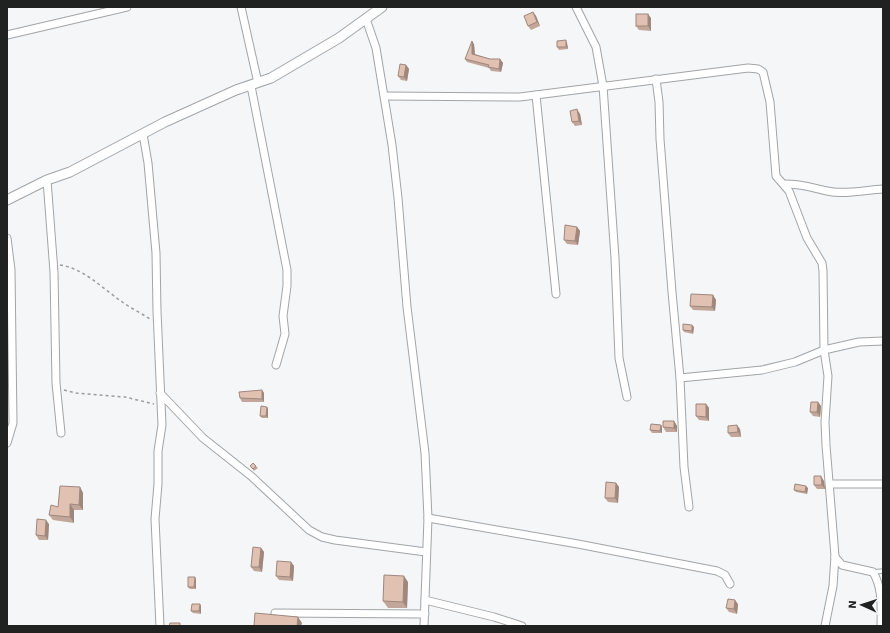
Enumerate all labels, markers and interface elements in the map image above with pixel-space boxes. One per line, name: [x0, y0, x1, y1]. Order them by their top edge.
north arrow: [842, 585, 882, 625]
text: N: [846, 600, 859, 609]

